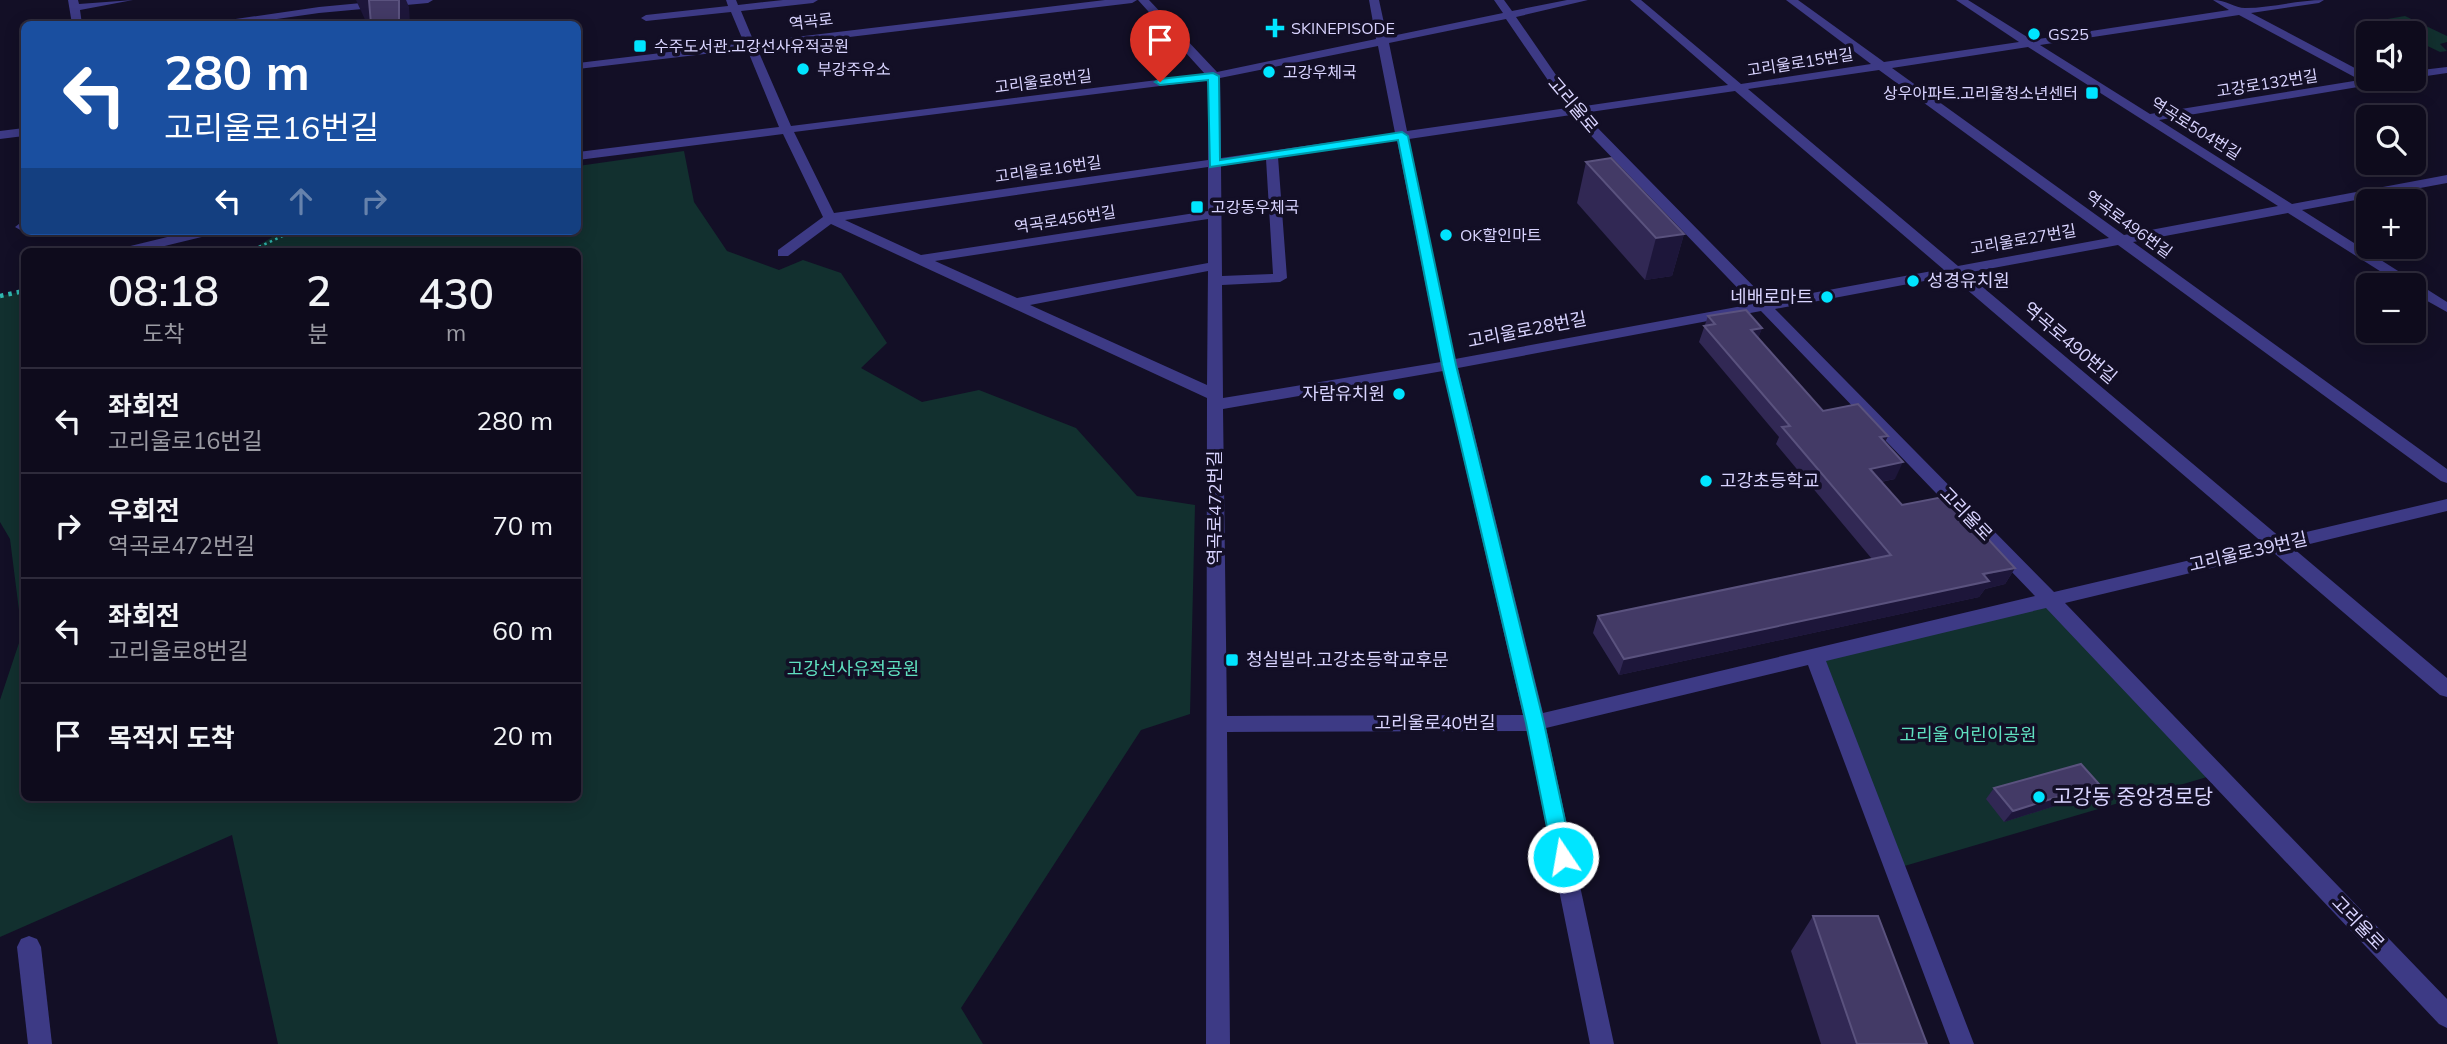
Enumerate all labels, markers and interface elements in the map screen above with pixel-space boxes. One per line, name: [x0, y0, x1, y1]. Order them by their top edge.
street label: 역곡로: [788, 8, 834, 34]
pin: [1130, 10, 1190, 82]
marker: SKINEPISODE: [1265, 18, 1285, 38]
place label: SKINEPISODE: [1291, 18, 1395, 38]
icon: arrive: [1141, 21, 1179, 59]
map controls: [2356, 21, 2426, 343]
button: sound: [2356, 21, 2426, 91]
place label: GS25: [2048, 24, 2089, 44]
marker: GS25: [2026, 26, 2042, 42]
place label: 수주도서관.고강선사유적공원: [654, 36, 849, 56]
marker: 수주도서관.고강선사유적공원: [632, 38, 648, 54]
text: 280 m: [164, 41, 310, 102]
street label: 고리울로15번길: [1745, 44, 1855, 80]
icon: left: [49, 49, 140, 140]
place label: 부강주유소: [817, 59, 891, 79]
marker: 부강주유소: [795, 61, 811, 77]
place label: 고강우체국: [1283, 62, 1357, 82]
marker: 고강우체국: [1261, 64, 1277, 80]
street label: 고리울로8번길: [993, 65, 1093, 97]
street label: 고강로132번길: [2215, 65, 2319, 101]
street label: 고리울로: [1543, 72, 1603, 137]
place label: 상우아파트.고리울청소년센터: [1883, 83, 2078, 103]
marker: 상우아파트.고리울청소년센터: [2084, 85, 2100, 101]
street label: 역곡로504번길: [2147, 92, 2245, 164]
button: search: [2356, 105, 2426, 175]
text: 고리울로16번길: [164, 107, 379, 147]
street label: 고리울로16번길: [993, 152, 1103, 186]
icon: left: [209, 182, 247, 220]
icon: ahead: [282, 182, 320, 220]
icon: right: [355, 182, 393, 220]
street label: 역곡로496번길: [2082, 186, 2176, 262]
button: +: [2356, 189, 2426, 259]
place label: 고강동우체국: [1211, 197, 1299, 217]
marker: 고강동우체국: [1189, 199, 1205, 215]
street label: 역곡로456번길: [1013, 201, 1117, 237]
street label: 고리울로27번길: [1968, 220, 2078, 258]
place label: OK할인마트: [1460, 225, 1541, 245]
marker: OK할인마트: [1438, 227, 1454, 243]
text: 08:18: [108, 264, 219, 317]
text: 2: [306, 264, 331, 317]
text: 430: [418, 267, 494, 320]
place label: 성경유치원: [1927, 269, 2010, 292]
marker: 성경유치원: [1905, 273, 1921, 289]
button: −: [2356, 273, 2426, 343]
place label: 네배로마트: [1730, 285, 1813, 308]
marker: 네배로마트: [1819, 289, 1835, 305]
street label: 역곡로490번길: [2019, 297, 2122, 388]
street label: 고리울로28번길: [1465, 307, 1588, 352]
text: m: [446, 318, 466, 347]
text: 도착: [142, 319, 185, 348]
text: 분: [308, 319, 329, 348]
place label: 자람유치원: [1302, 382, 1385, 405]
marker: 자람유치원: [1391, 386, 1407, 402]
text: 좌회전: [108, 389, 180, 422]
icon: left: [49, 402, 87, 440]
text: 280 m: [477, 404, 553, 437]
text: 고리울로16번길: [108, 426, 263, 455]
street label: 역곡로472번길: [1203, 450, 1226, 566]
place label: 고강초등학교: [1720, 469, 1819, 492]
marker: 고강초등학교: [1698, 473, 1714, 489]
street label: 고리울로: [1935, 482, 1998, 545]
text: 우회전: [108, 494, 180, 527]
icon: right: [49, 507, 87, 545]
text: 70 m: [492, 509, 553, 542]
street label: 고리울로39번길: [2186, 527, 2309, 576]
text: 역곡로472번길: [108, 531, 255, 560]
text: 좌회전: [108, 599, 180, 632]
icon: left: [49, 612, 87, 650]
text: 60 m: [492, 614, 553, 647]
text: 고리울로8번길: [108, 636, 249, 665]
place label: 청실빌라.고강초등학교후문: [1246, 648, 1449, 671]
marker: 청실빌라.고강초등학교후문: [1224, 652, 1240, 668]
park label: 고강선사유적공원: [787, 657, 919, 680]
street label: 고리울로40번길: [1375, 711, 1495, 734]
icon: arrive: [49, 717, 87, 755]
text: 20 m: [492, 719, 553, 752]
text: 목적지 도착: [108, 721, 235, 754]
park label: 고리울 어린이공원: [1899, 723, 2037, 746]
place label: 고강동 중앙경로당: [2053, 783, 2213, 809]
marker: 고강동 중앙경로당: [2031, 789, 2047, 805]
position arrow: [1526, 820, 1600, 894]
street label: 고리울로: [2327, 891, 2390, 954]

